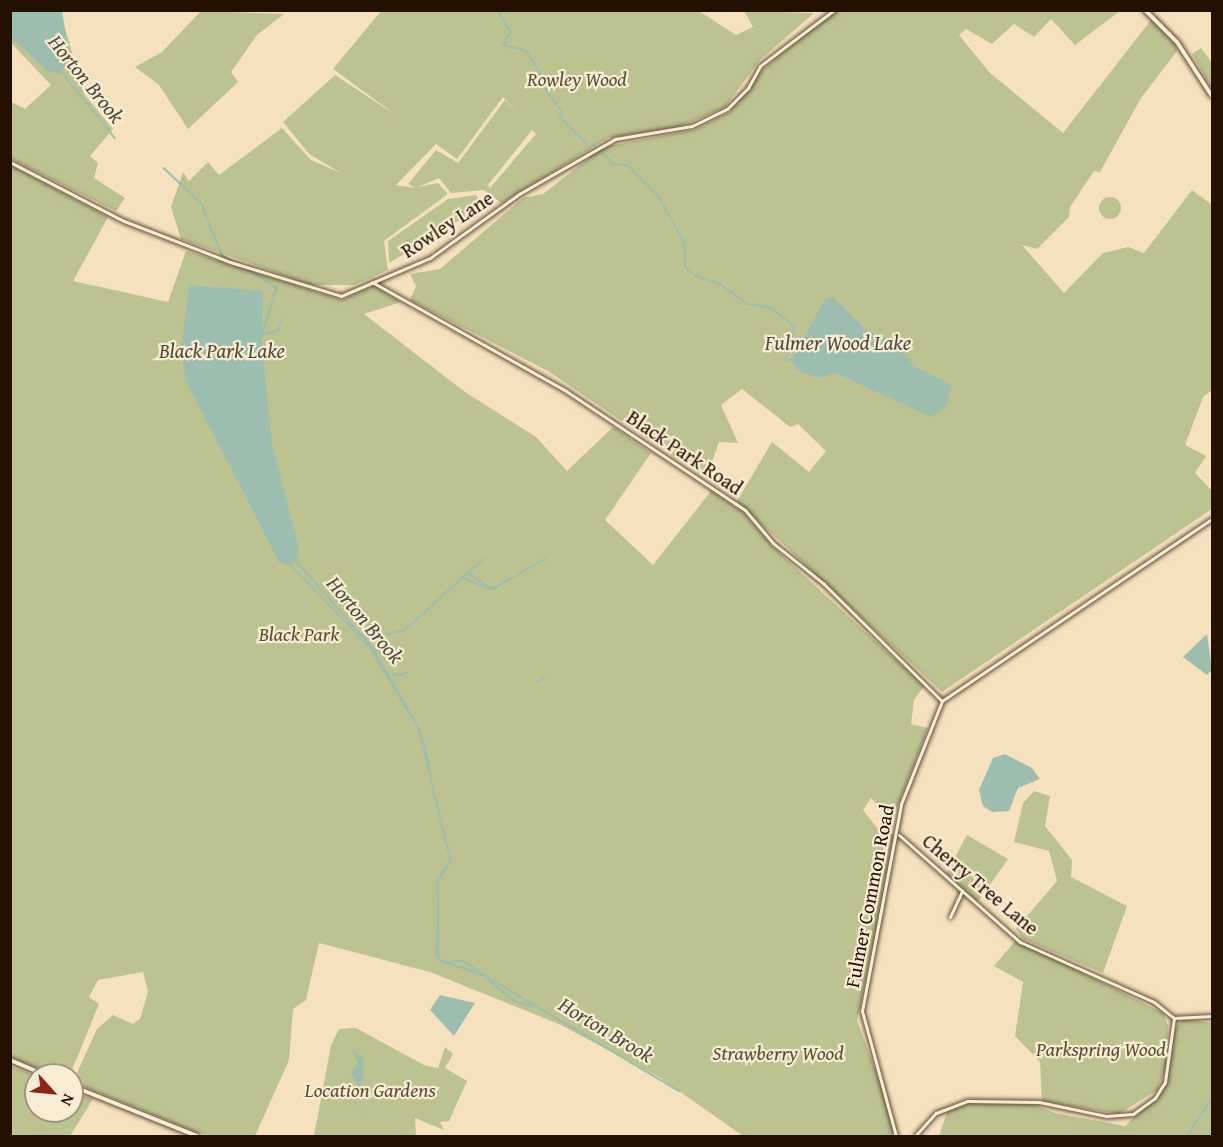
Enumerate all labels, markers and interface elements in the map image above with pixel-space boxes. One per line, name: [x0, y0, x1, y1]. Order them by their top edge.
water label: Horton Brook: [43, 30, 129, 128]
park label: Rowley Wood: [527, 66, 627, 90]
street label: Rowley Lane: [397, 185, 497, 263]
water label: Fulmer Wood Lake: [765, 330, 911, 356]
water label: Black Park Lake: [159, 338, 285, 364]
street label: Black Park Road: [623, 404, 747, 500]
water label: Horton Brook: [321, 571, 409, 669]
park label: Black Park: [259, 621, 339, 645]
street label: Fulmer Common Road: [839, 802, 899, 990]
street label: Cherry Tree Lane: [918, 828, 1044, 940]
water label: Horton Brook: [554, 992, 658, 1068]
park label: Parkspring Wood: [1036, 1036, 1166, 1060]
park label: Strawberry Wood: [712, 1040, 844, 1064]
north arrow: [24, 1063, 84, 1123]
park label: Location Gardens: [304, 1077, 436, 1101]
text: N: [55, 1090, 81, 1110]

